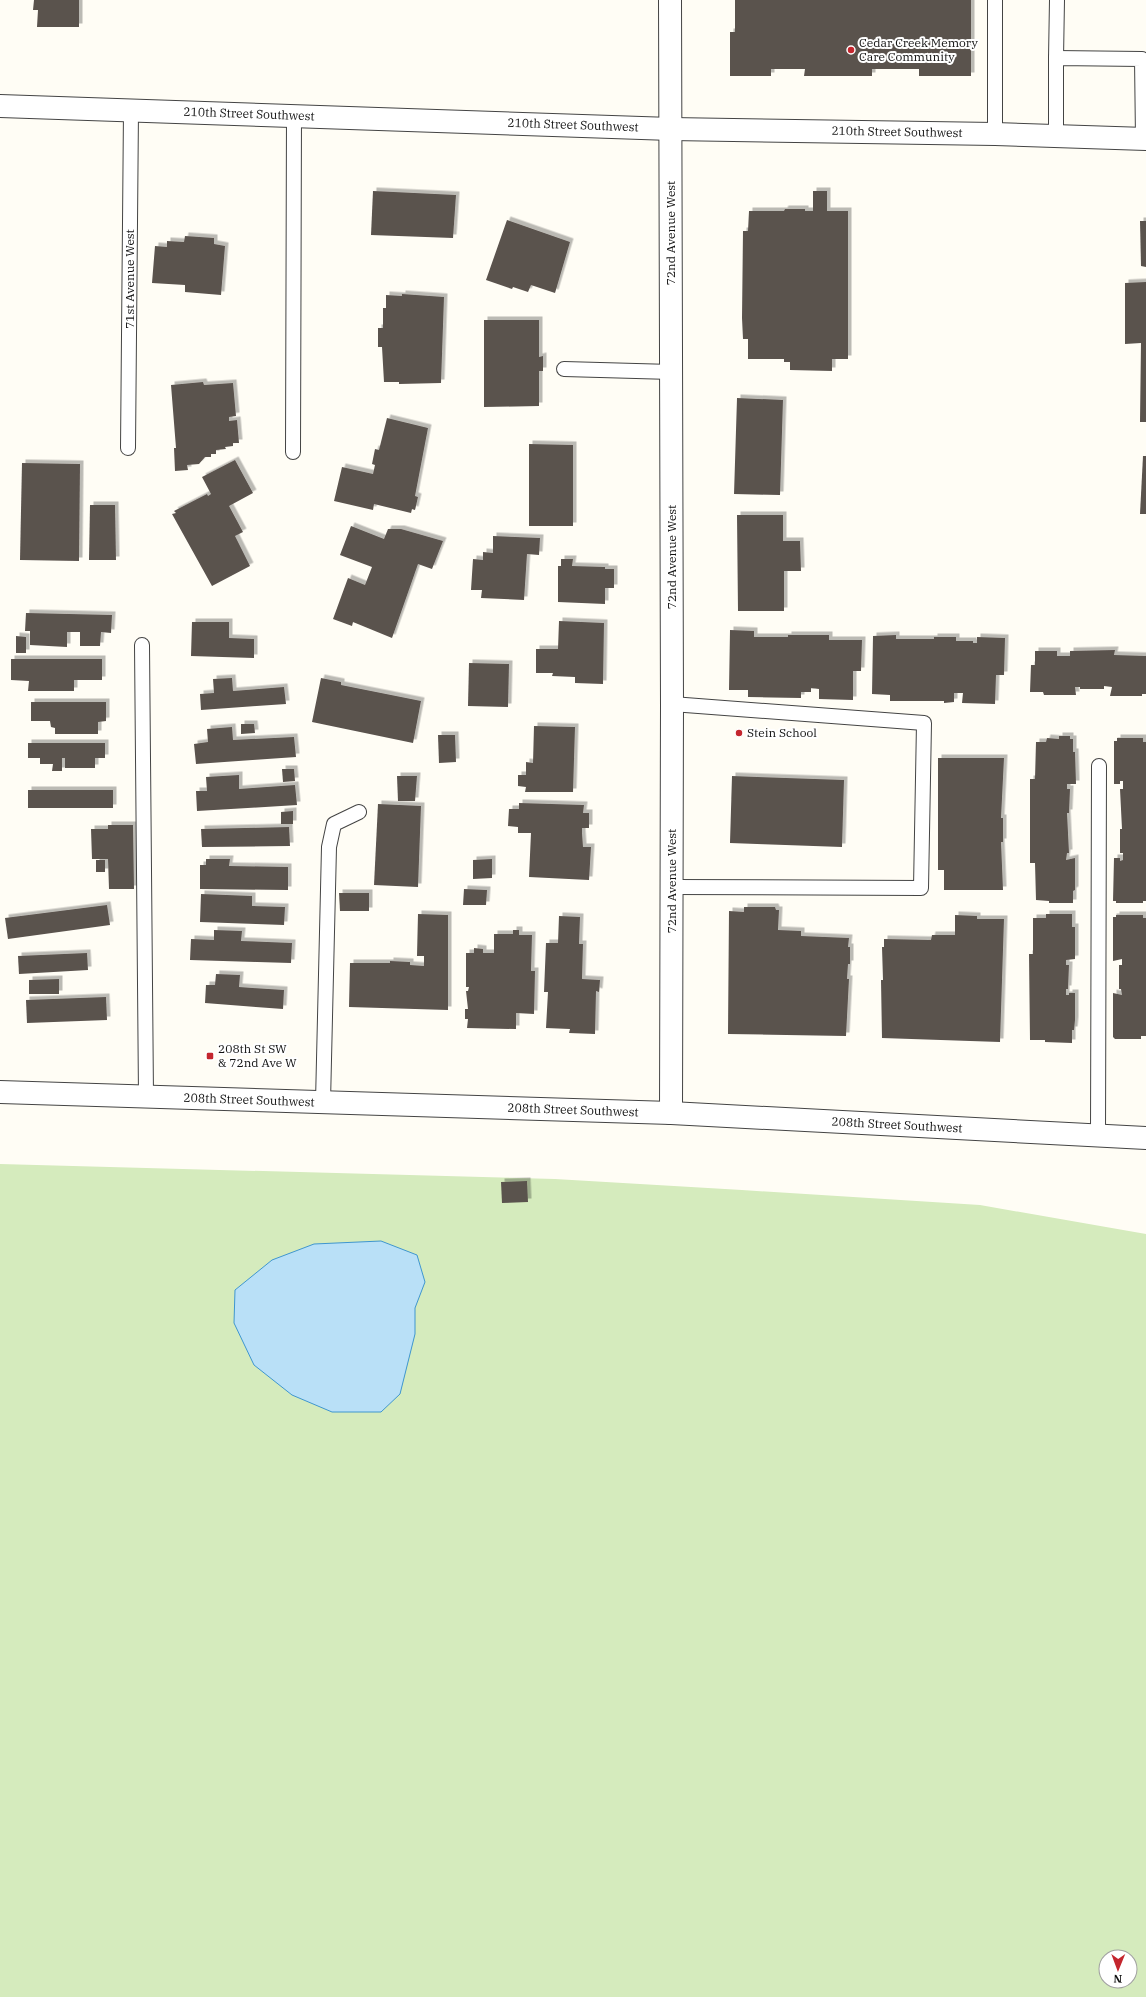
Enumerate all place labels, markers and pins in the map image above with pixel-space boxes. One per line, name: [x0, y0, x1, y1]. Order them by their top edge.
place label: Cedar Creek Memory Care Community: [859, 35, 979, 64]
marker: Cedar Creek Memory Care Community: [846, 45, 856, 55]
place label: Stein School: [747, 725, 817, 740]
marker: Stein School: [734, 728, 744, 738]
place label: 208th St SW & 72nd Ave W: [218, 1041, 297, 1070]
marker: 208th St SW & 72nd Ave W: [205, 1051, 215, 1061]

